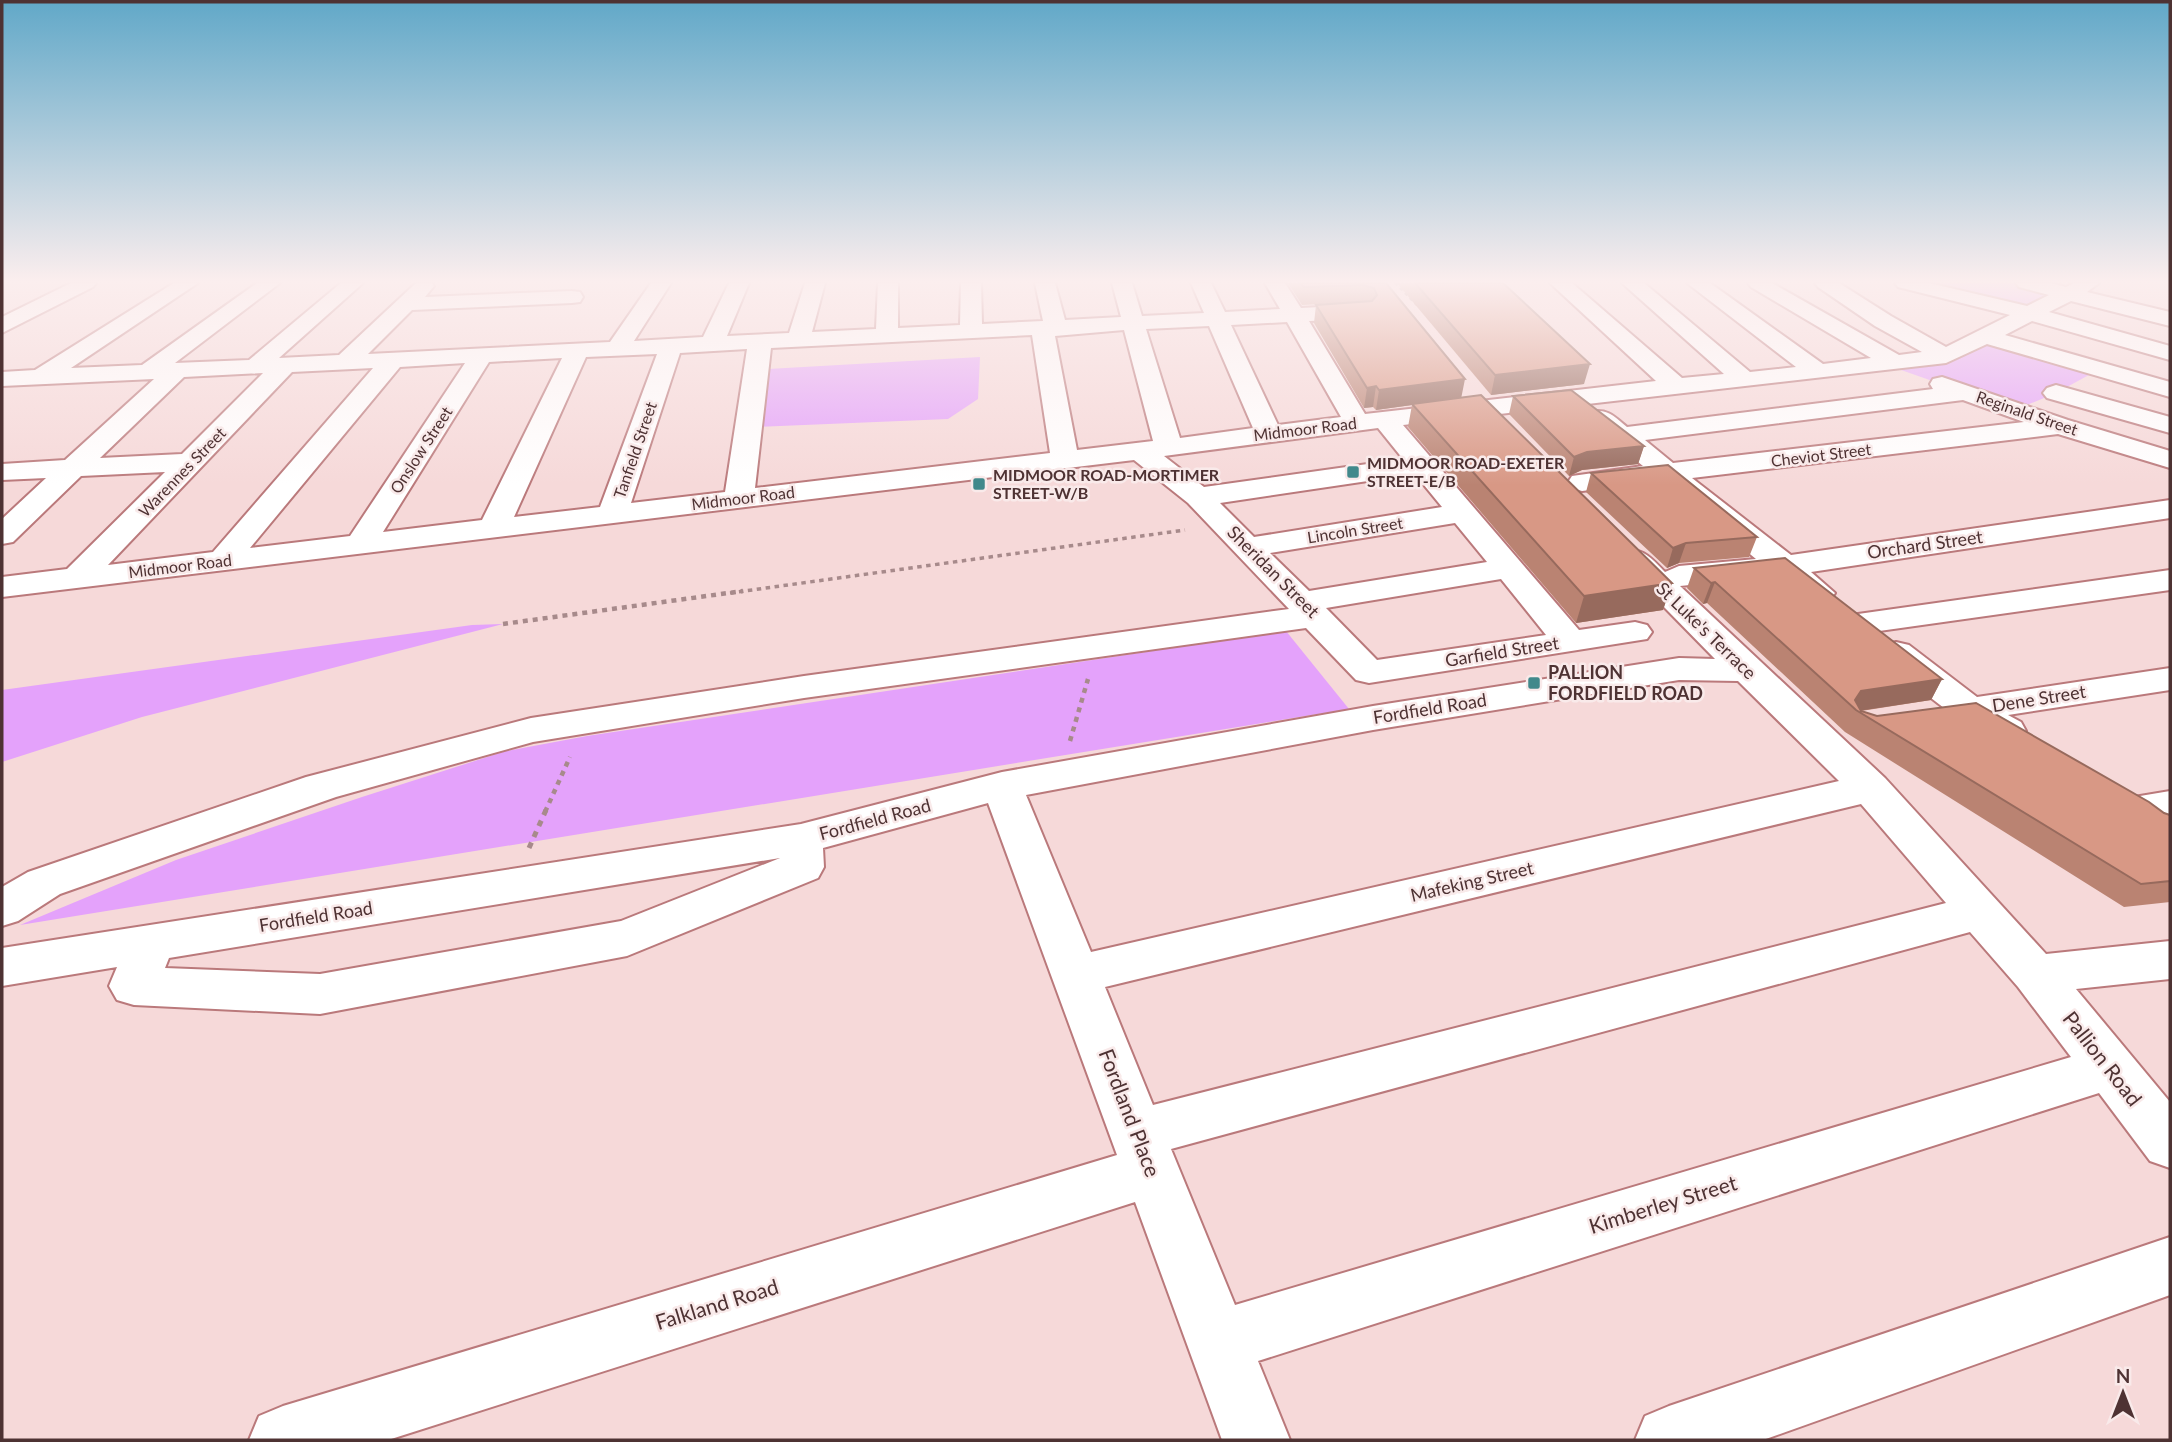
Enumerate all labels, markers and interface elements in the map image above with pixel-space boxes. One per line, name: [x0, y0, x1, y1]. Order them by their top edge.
street label: Reginald Street: [1974, 386, 2081, 439]
street label: Tanfield Street: [609, 399, 660, 501]
street label: Onslow Street: [385, 403, 456, 497]
street label: Midmoor Road: [1252, 413, 1358, 444]
street label: Warennes Street: [134, 423, 229, 520]
street label: Cheviot Street: [1770, 439, 1872, 470]
place label: MIDMOOR ROAD-EXETER STREET-E/B: [1367, 453, 1565, 490]
marker: MIDMOOR ROAD-EXETER STREET-E/B: [1345, 464, 1361, 480]
place label: MIDMOOR ROAD-MORTIMER STREET-W/B: [993, 465, 1220, 502]
marker: MIDMOOR ROAD-MORTIMER STREET-W/B: [971, 476, 987, 492]
street label: Midmoor Road: [690, 482, 796, 513]
street label: Lincoln Street: [1306, 513, 1404, 546]
street label: Sheridan Street: [1223, 521, 1325, 622]
street label: Orchard Street: [1866, 525, 1985, 563]
street label: Midmoor Road: [127, 550, 233, 581]
street label: St Luke's Terrace: [1652, 577, 1761, 683]
street label: Garfield Street: [1443, 631, 1561, 671]
place label: PALLION FORDFIELD ROAD: [1548, 661, 1703, 704]
marker: PALLION FORDFIELD ROAD: [1526, 675, 1542, 691]
street label: Dene Street: [1990, 680, 2088, 716]
street label: Fordfield Road: [1372, 688, 1488, 728]
street label: Fordfield Road: [817, 794, 933, 844]
street label: Mafeking Street: [1408, 856, 1536, 906]
street label: Fordfield Road: [258, 896, 374, 936]
street label: Pallion Road: [2058, 1006, 2148, 1110]
street label: Fordland Place: [1095, 1045, 1166, 1180]
street label: Kimberley Street: [1586, 1169, 1740, 1238]
street label: Falkland Road: [652, 1273, 781, 1334]
north arrow: [2088, 1358, 2158, 1428]
text: N: [2116, 1364, 2130, 1387]

